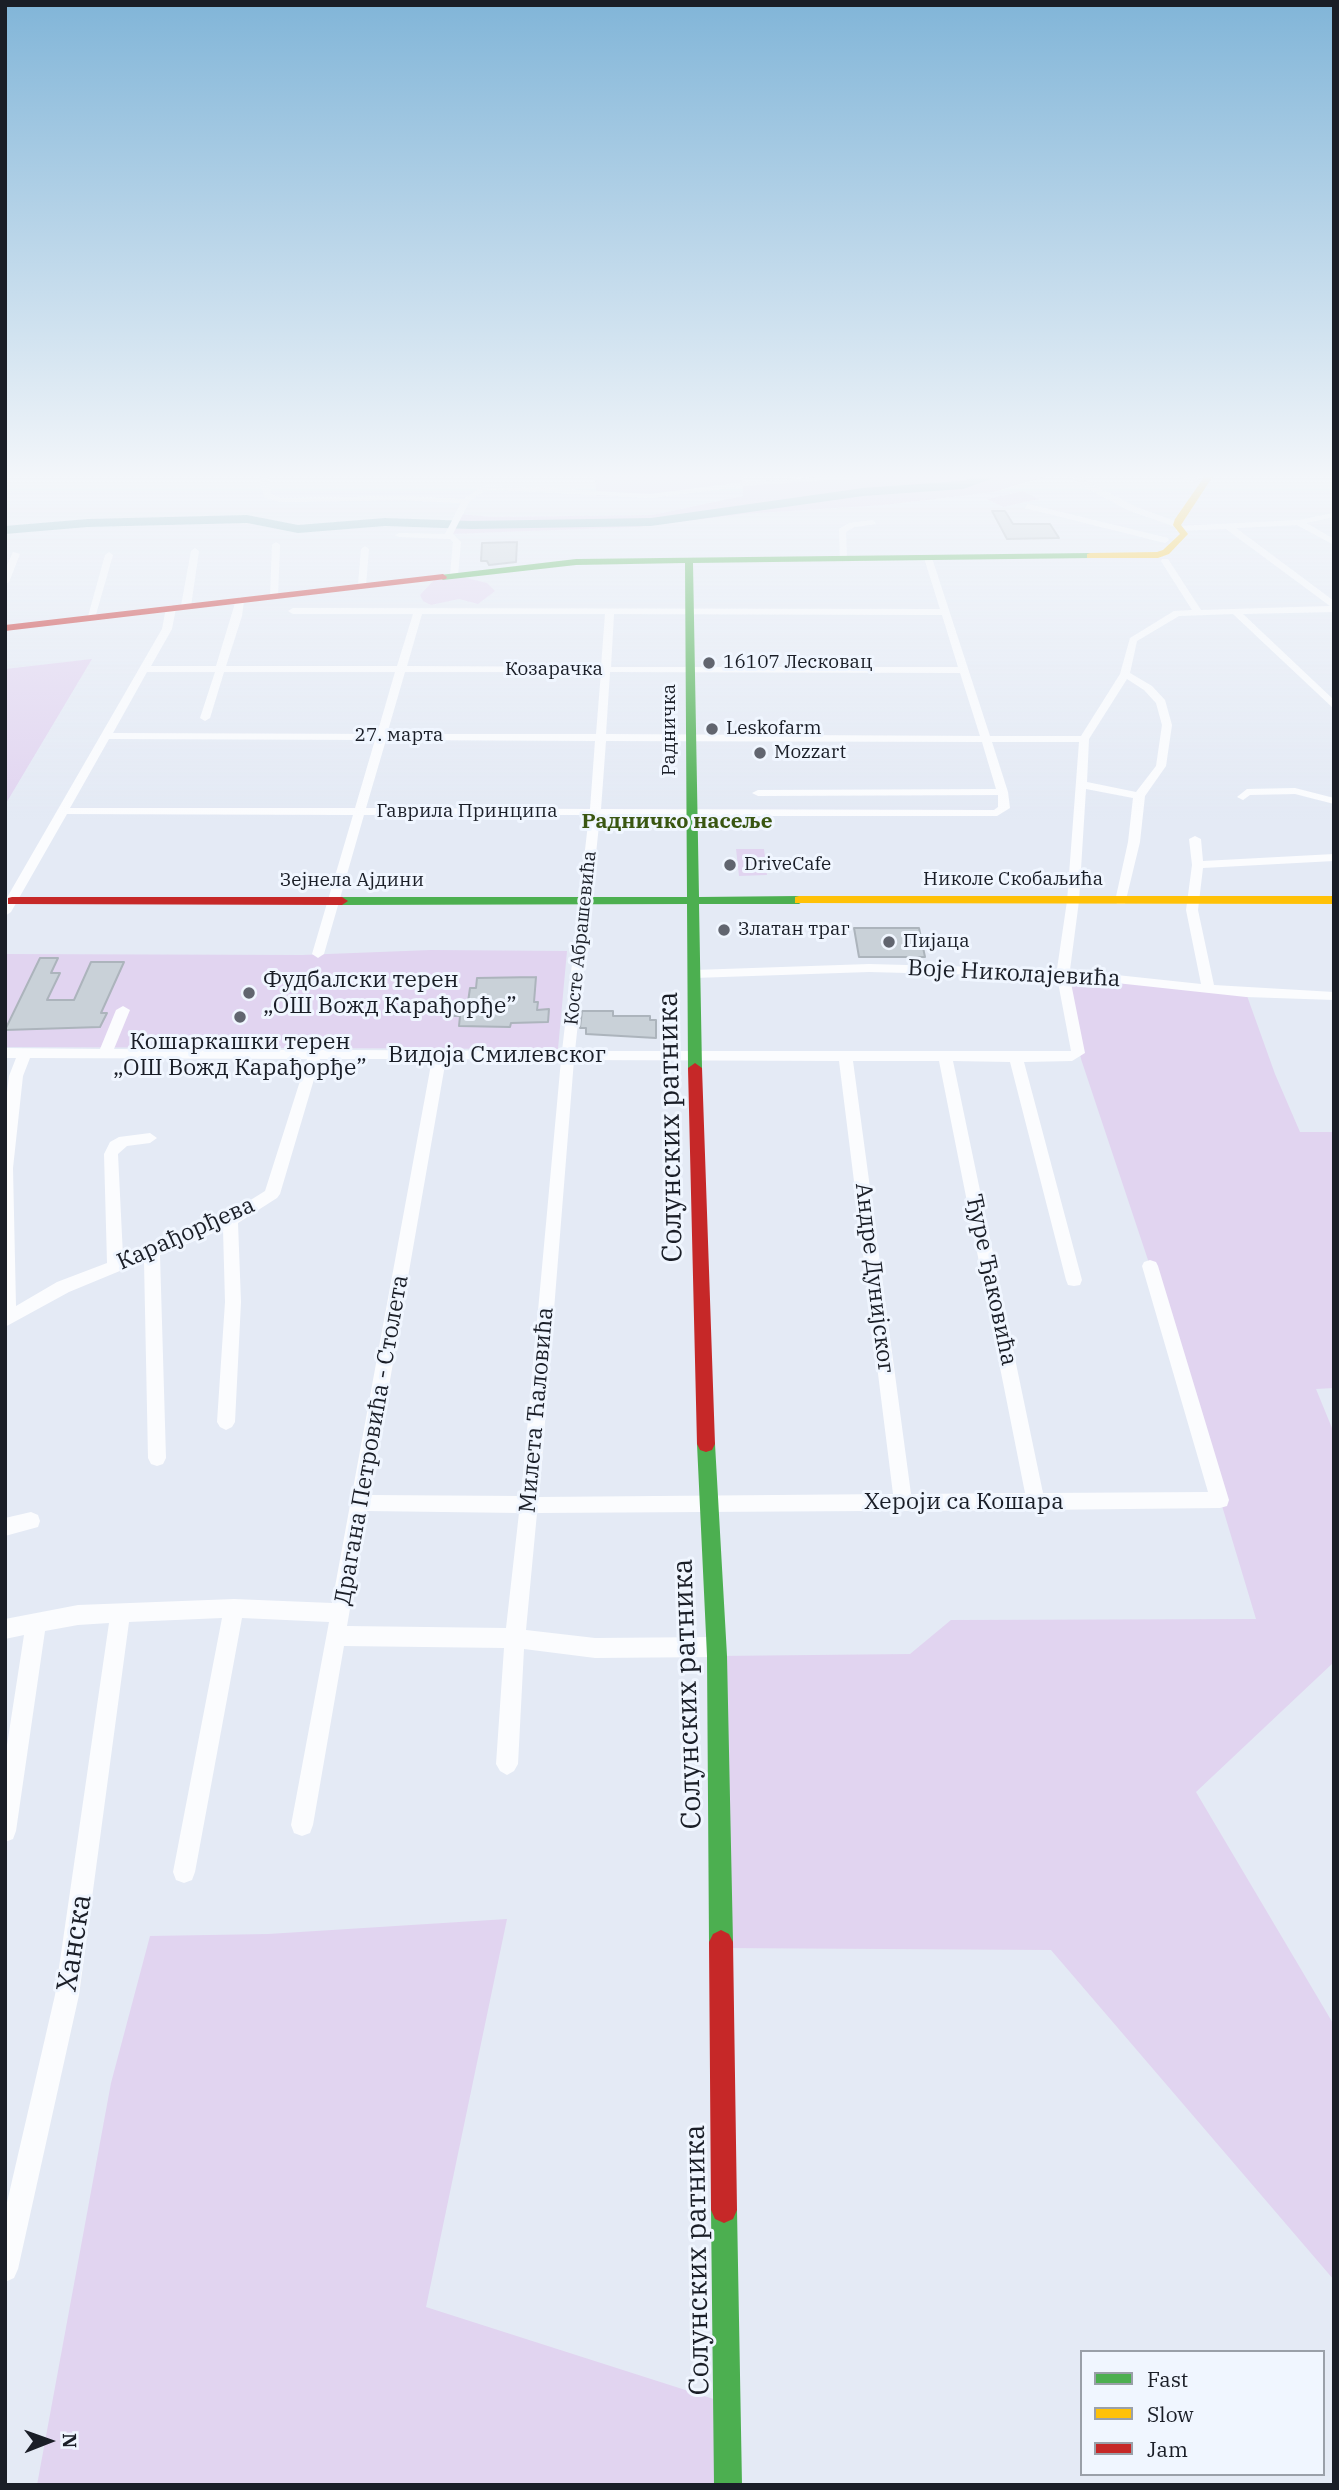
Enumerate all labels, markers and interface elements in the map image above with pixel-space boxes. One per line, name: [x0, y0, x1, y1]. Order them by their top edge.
place label: 16107 Лесковац: [723, 652, 873, 674]
marker: 16107 Лесковац: [701, 655, 717, 671]
street label: Козарачка: [505, 659, 603, 681]
street label: Радничка: [659, 684, 681, 776]
place label: Leskofarm: [726, 718, 822, 740]
marker: Leskofarm: [704, 721, 720, 737]
street label: 27. марта: [355, 725, 443, 747]
place label: Mozzart: [774, 742, 846, 764]
marker: Mozzart: [752, 745, 768, 761]
street label: Гаврила Принципа: [376, 801, 558, 823]
district label: Радничко насеље: [581, 809, 773, 835]
street label: Косте Абрашевића: [561, 850, 601, 1026]
place label: DriveCafe: [744, 854, 831, 876]
marker: DriveCafe: [722, 857, 738, 873]
street label: Николе Скобаљића: [923, 869, 1103, 891]
street label: Зејнела Ајдини: [280, 870, 424, 892]
place label: Златан траг: [738, 919, 850, 941]
marker: Златан траг: [716, 922, 732, 938]
place label: Пијаца: [903, 931, 970, 953]
marker: Пијаца: [881, 934, 897, 950]
street label: Воје Николајевића: [907, 955, 1121, 993]
place label: Фудбалски терен „ОШ Вожд Карађорђе”: [263, 966, 517, 1020]
marker: Фудбалски терен „ОШ Вожд Карађорђе”: [241, 985, 257, 1001]
street label: Солунских ратника: [652, 991, 690, 1263]
marker: Кошаркашки терен „ОШ Вожд Карађорђе”: [232, 1009, 248, 1025]
place label: Кошаркашки терен „ОШ Вожд Карађорђе”: [113, 1028, 367, 1082]
street label: Видоја Смилевског: [388, 1041, 606, 1069]
street label: Андре Дунијског: [849, 1181, 899, 1375]
street label: Карађорђева: [113, 1191, 259, 1277]
street label: Ђуре Ђаковића: [959, 1192, 1023, 1368]
street label: Драгана Петровића - Столета: [329, 1273, 415, 1607]
street label: Милета Ћаловића: [514, 1306, 560, 1514]
street label: Хероји са Кошара: [864, 1488, 1064, 1516]
street label: Солунских ратника: [666, 1558, 710, 1830]
street label: Ханска: [51, 1892, 99, 1994]
street label: Солунских ратника: [679, 2124, 717, 2396]
legend: [1080, 2350, 1325, 2476]
text: Fast: [1147, 2365, 1188, 2393]
text: Slow: [1147, 2400, 1194, 2428]
north arrow: [14, 2406, 84, 2476]
text: N: [58, 2433, 82, 2448]
text: Jam: [1147, 2435, 1188, 2463]

